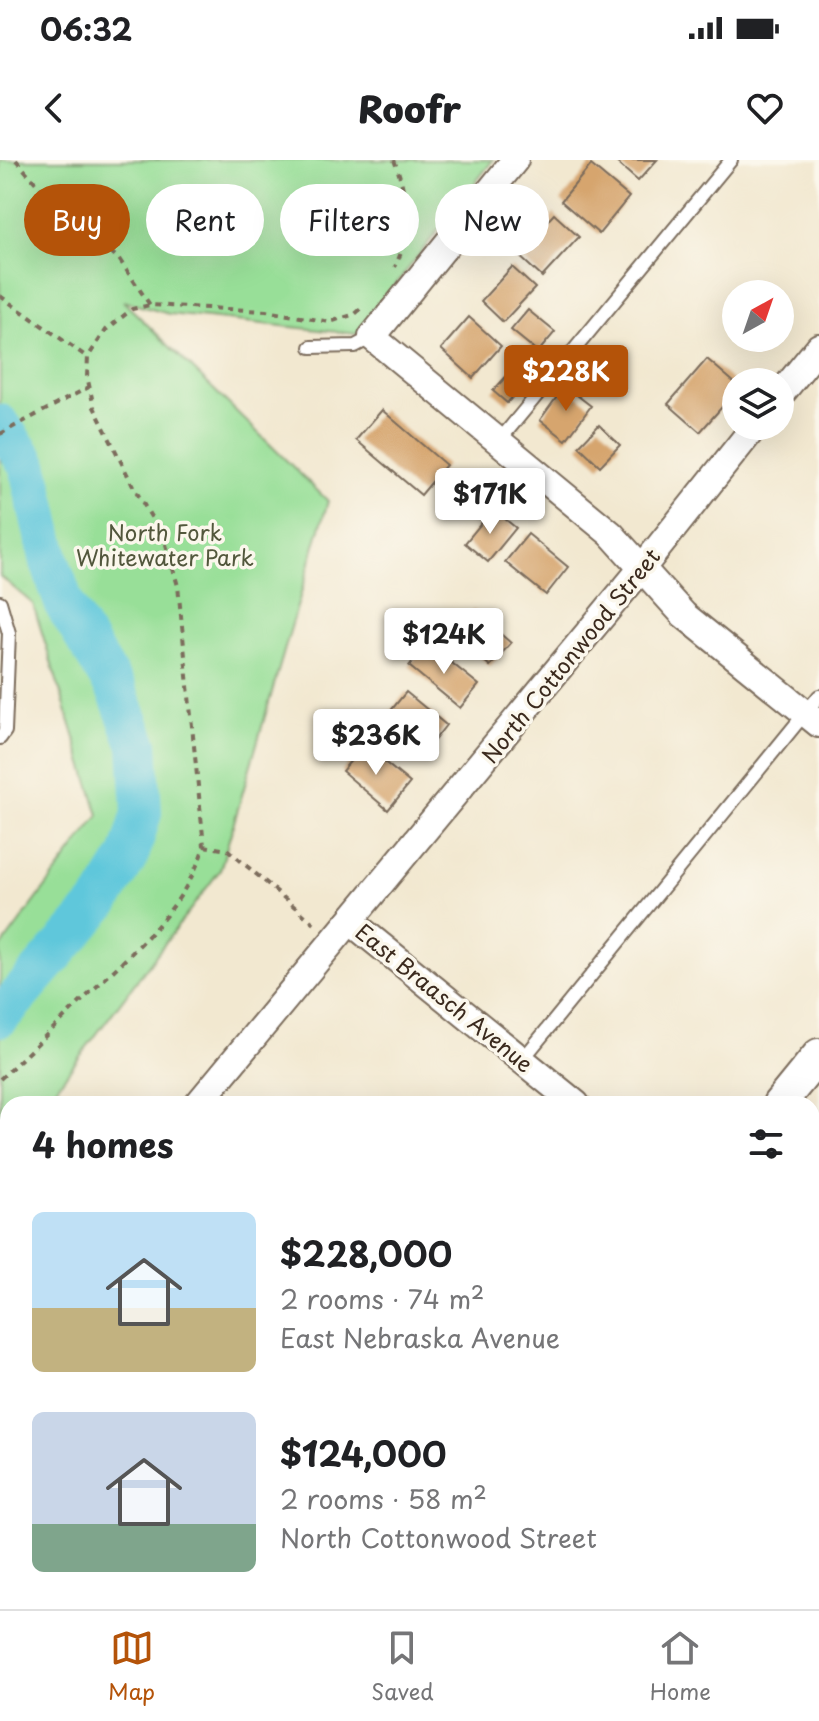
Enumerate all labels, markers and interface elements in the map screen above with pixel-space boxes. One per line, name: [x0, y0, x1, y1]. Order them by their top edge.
text: 06:32: [40, 6, 132, 51]
text: Roofr: [358, 81, 461, 135]
icon: back: [32, 86, 76, 130]
icon: heart: [743, 86, 787, 130]
chip: Buy: [24, 184, 130, 256]
chip: Rent: [146, 184, 264, 256]
chip: Filters: [280, 184, 419, 256]
chip: New: [435, 184, 549, 256]
north arrow: [722, 280, 794, 352]
map controls: [722, 280, 794, 440]
pin: $228K: [510, 345, 622, 413]
text: $228K: [522, 351, 610, 390]
button: layers: [722, 368, 794, 440]
pin: $171K: [434, 468, 546, 536]
text: $171K: [453, 474, 527, 513]
park label: North Fork Whitewater Park: [76, 515, 254, 573]
street label: North Cottonwood Street: [473, 540, 667, 770]
pin: $124K: [388, 608, 500, 676]
text: $124K: [402, 614, 486, 653]
pin: $236K: [320, 709, 432, 777]
text: $236K: [331, 715, 421, 754]
street label: East Braasch Avenue: [349, 915, 541, 1079]
text: 4 homes: [32, 1118, 174, 1170]
icon: filters: [744, 1122, 788, 1166]
text: $228,000: [280, 1227, 452, 1279]
icon: home: [96, 1244, 192, 1340]
text: 2 rooms · 74 m²: [280, 1279, 484, 1318]
text: East Nebraska Avenue: [280, 1318, 560, 1357]
text: $124,000: [280, 1427, 447, 1479]
icon: home: [96, 1444, 192, 1540]
text: 2 rooms · 58 m²: [280, 1479, 487, 1518]
text: North Cottonwood Street: [280, 1518, 597, 1557]
tab: Map: [108, 1626, 155, 1707]
tab: Saved: [371, 1626, 434, 1707]
tab: Home: [650, 1626, 711, 1707]

